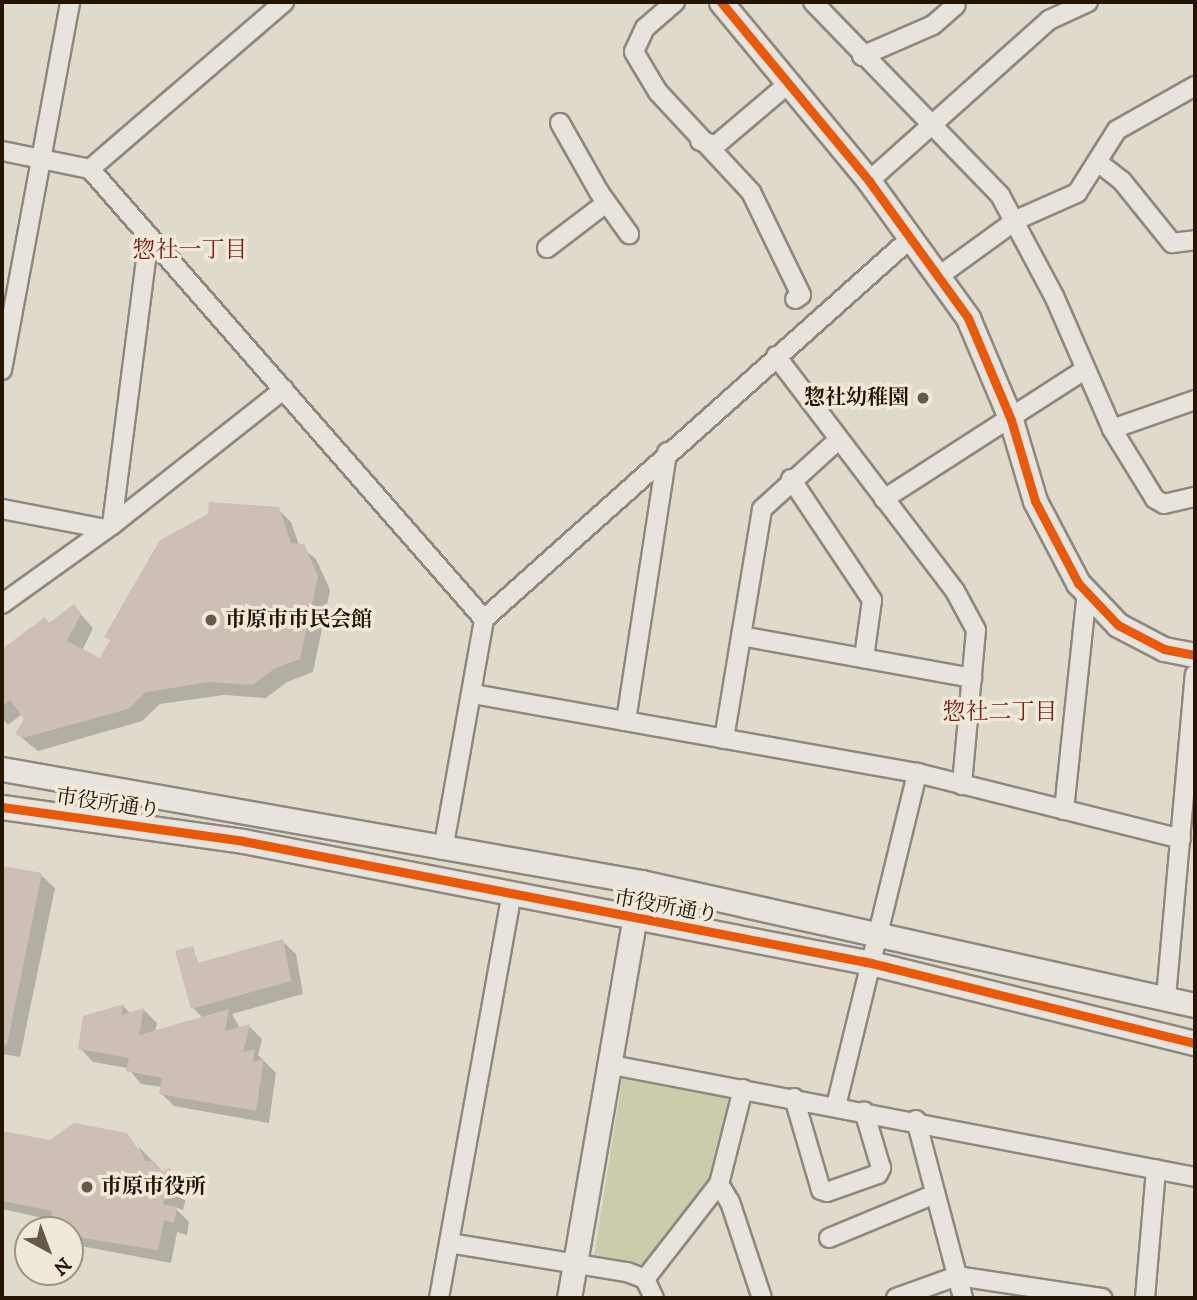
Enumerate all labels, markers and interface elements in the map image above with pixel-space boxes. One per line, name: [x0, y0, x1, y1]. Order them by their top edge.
district label: 惣社一丁目: [133, 237, 247, 265]
place label: 惣社幼稚園: [804, 385, 909, 411]
marker: 惣社幼稚園: [915, 390, 931, 406]
place label: 市原市市民会館: [225, 607, 372, 633]
marker: 市原市市民会館: [203, 612, 219, 628]
district label: 惣社二丁目: [943, 699, 1057, 727]
street label: 市役所通り: [54, 784, 162, 824]
street label: 市役所通り: [612, 885, 720, 929]
place label: 市原市役所: [101, 1174, 206, 1200]
marker: 市原市役所: [79, 1179, 95, 1195]
north arrow: [14, 1216, 84, 1286]
text: N: [48, 1252, 75, 1280]

